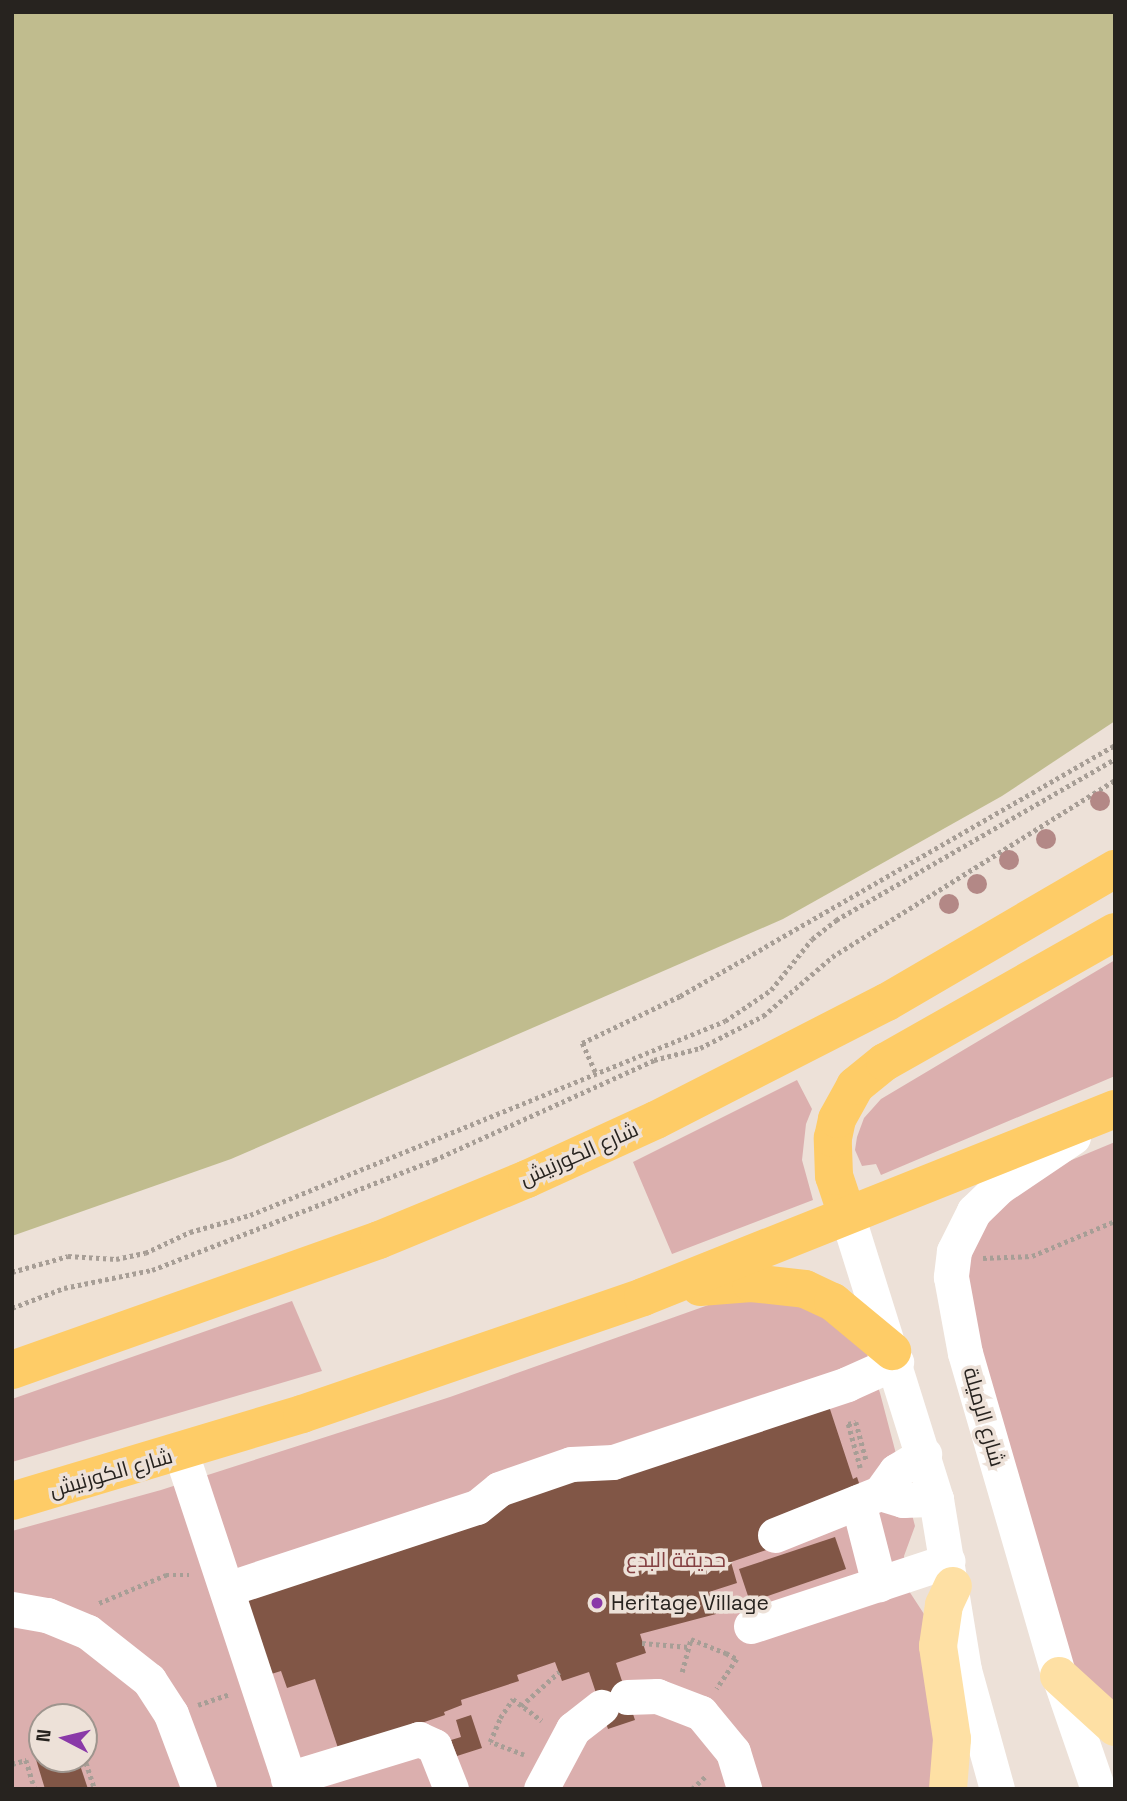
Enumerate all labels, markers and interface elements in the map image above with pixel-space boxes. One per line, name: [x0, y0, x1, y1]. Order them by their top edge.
street label: شارع الكورنيش: [516, 1117, 642, 1191]
street label: شارع الرميلة: [958, 1364, 1010, 1470]
street label: شارع الكورنيش: [47, 1443, 175, 1503]
park label: حديقة البدع: [626, 1547, 726, 1573]
place label: Heritage Village: [611, 1590, 769, 1616]
marker: Heritage Village: [589, 1595, 605, 1611]
north arrow: [28, 1703, 98, 1773]
text: N: [30, 1728, 57, 1743]

